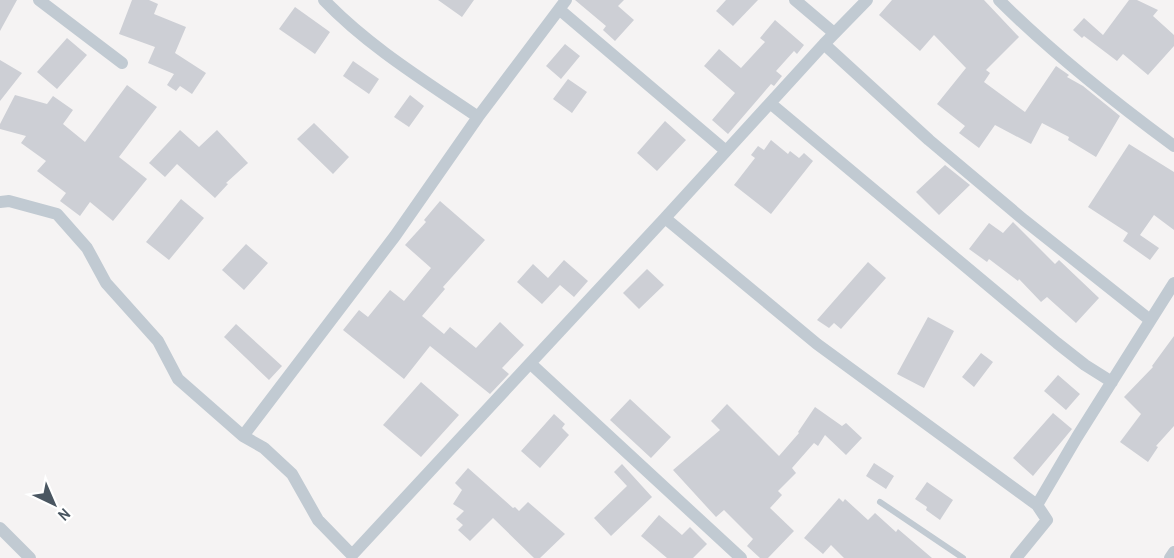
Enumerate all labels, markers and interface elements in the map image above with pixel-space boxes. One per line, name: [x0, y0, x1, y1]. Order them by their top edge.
north arrow: [24, 474, 84, 534]
text: N: [53, 504, 75, 526]

